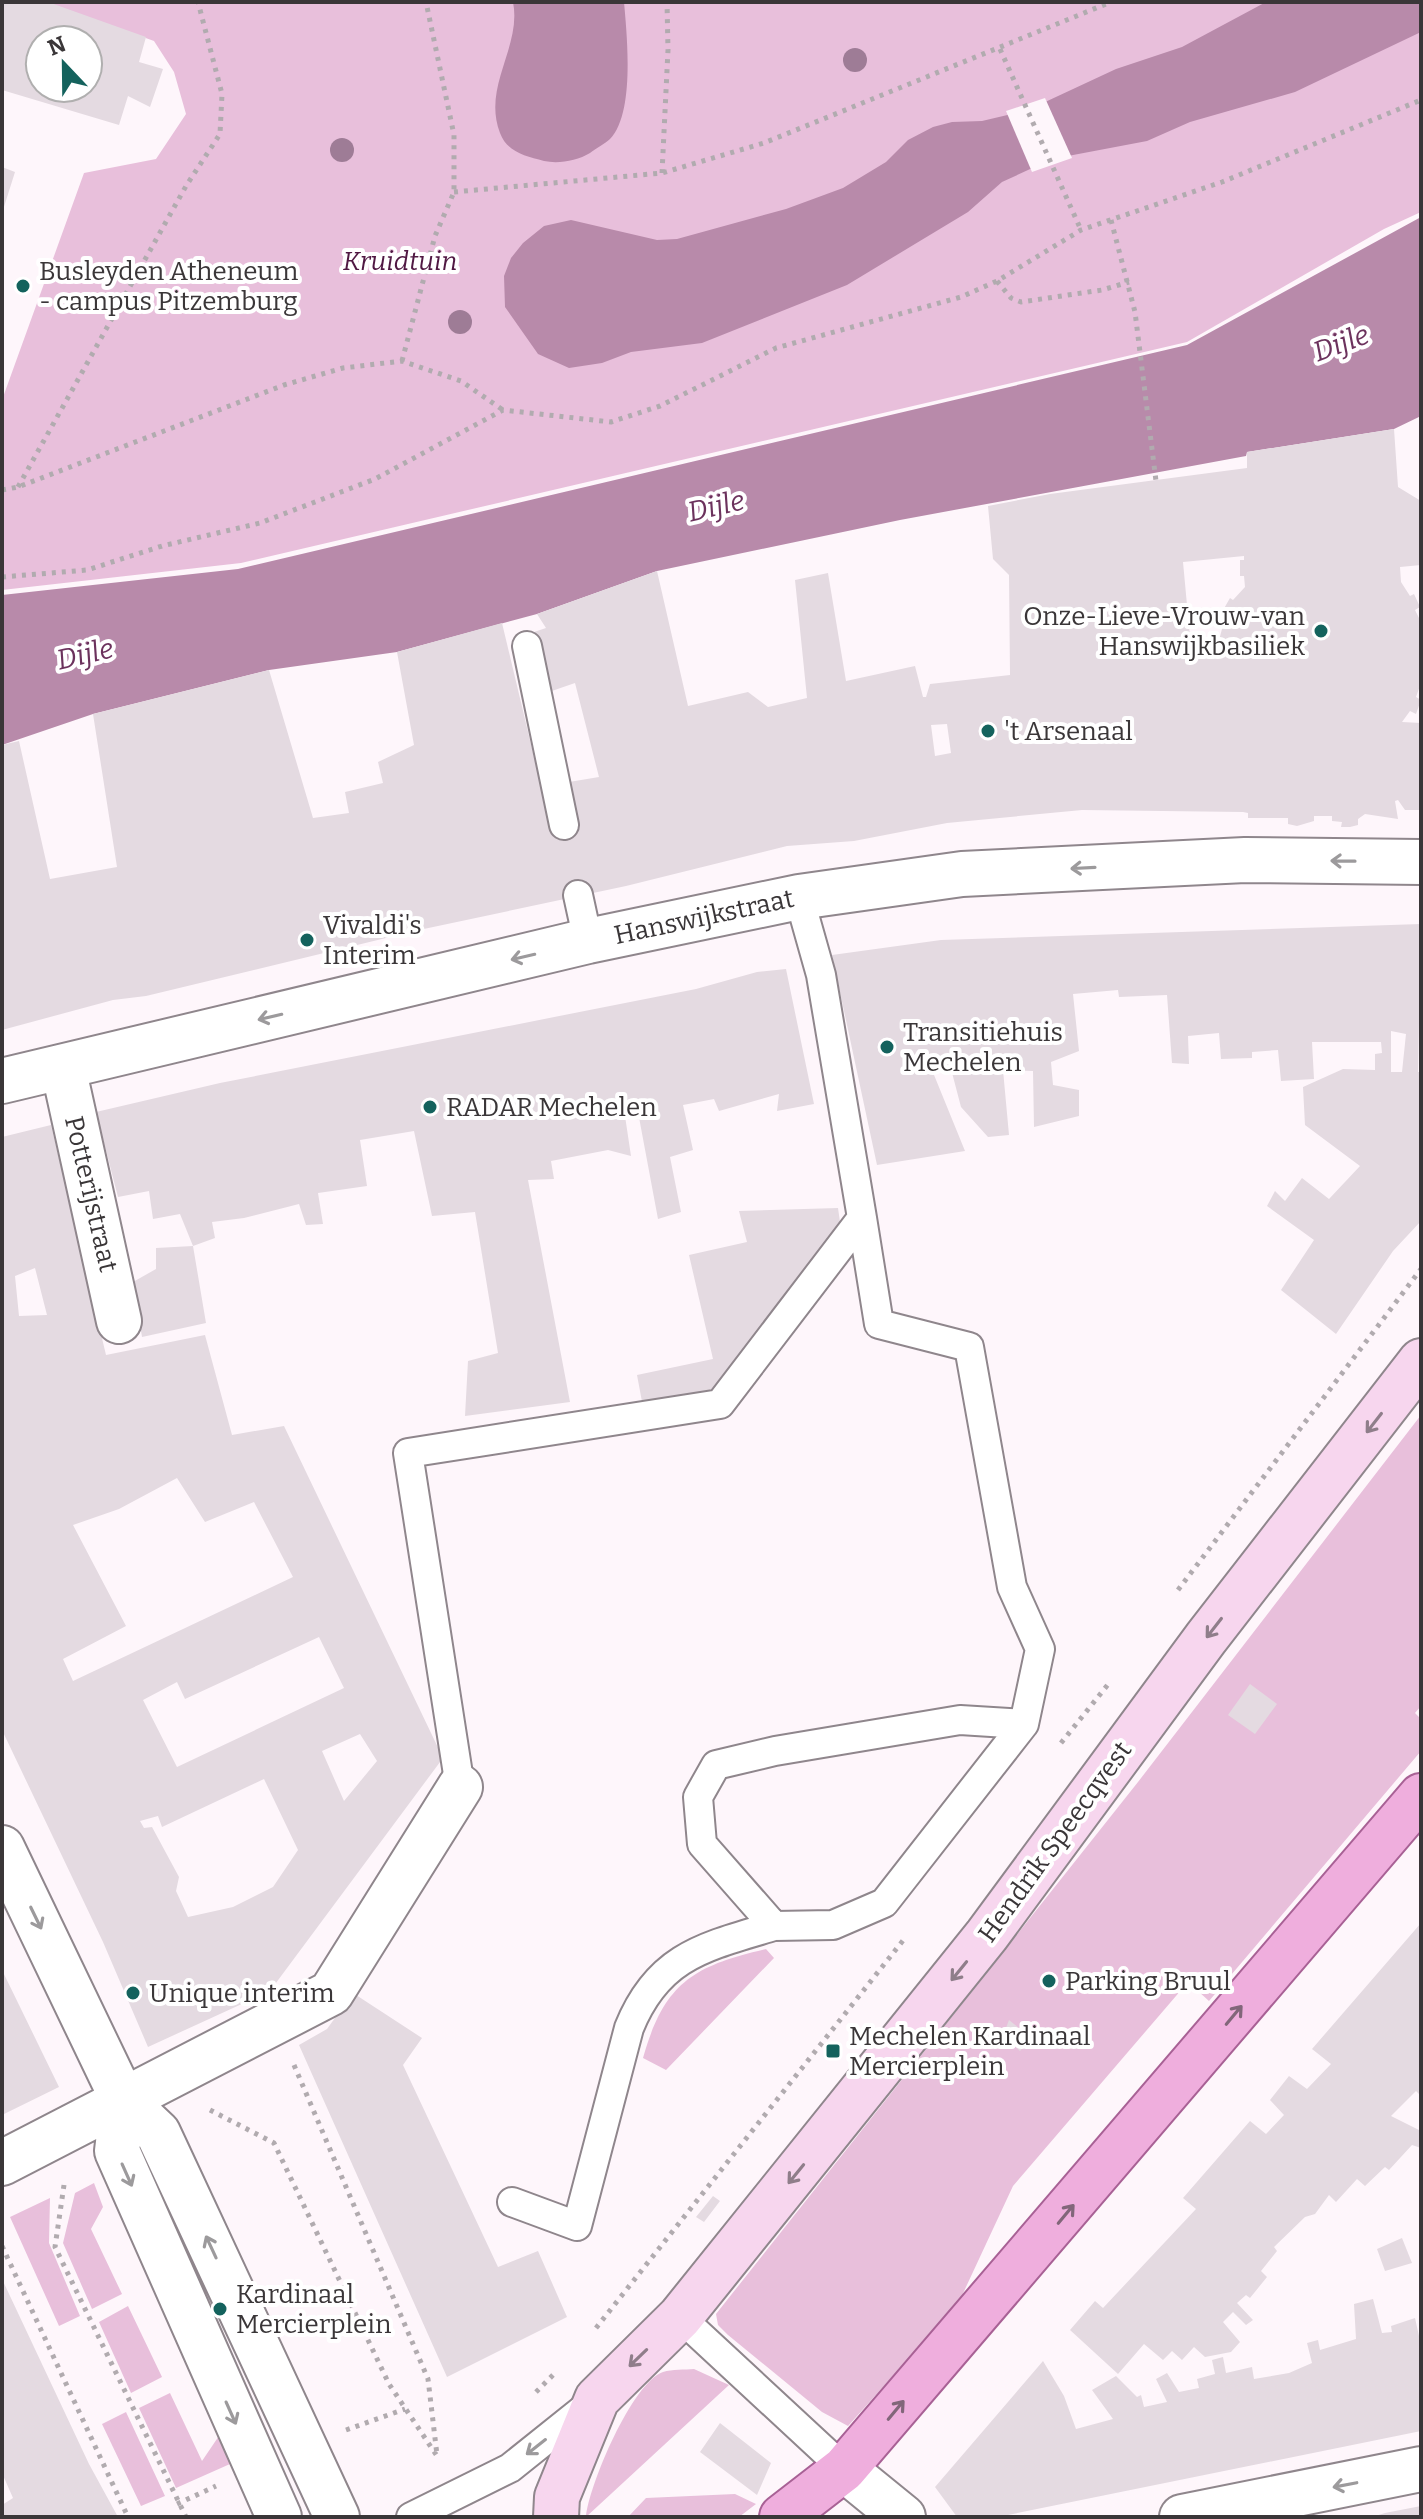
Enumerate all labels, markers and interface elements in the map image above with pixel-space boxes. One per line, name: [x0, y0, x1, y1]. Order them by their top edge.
north arrow: [24, 24, 104, 104]
text: N: [44, 30, 70, 62]
park label: Kruidtuin: [343, 246, 457, 277]
place label: Busleyden Atheneum - campus Pitzemburg: [39, 256, 298, 317]
marker: Busleyden Atheneum - campus Pitzemburg: [14, 277, 32, 295]
water label: Dijle: [1309, 318, 1373, 368]
water label: Dijle: [685, 484, 747, 528]
place label: Onze-Lieve-Vrouw-van Hanswijkbasiliek: [1023, 601, 1306, 662]
marker: Onze-Lieve-Vrouw-van Hanswijkbasiliek: [1312, 622, 1330, 640]
water label: Dijle: [54, 632, 116, 676]
place label: 't Arsenaal: [1004, 716, 1133, 747]
marker: 't Arsenaal: [979, 722, 997, 740]
one-way arrow: [1330, 853, 1357, 869]
one-way arrow: [1070, 861, 1097, 876]
street label: Hanswijkstraat: [611, 883, 797, 951]
place label: Vivaldi's Interim: [323, 910, 422, 971]
marker: Vivaldi's Interim: [298, 931, 316, 949]
one-way arrow: [511, 950, 537, 965]
one-way arrow: [258, 1010, 284, 1025]
place label: Transitiehuis Mechelen: [903, 1017, 1063, 1078]
marker: Transitiehuis Mechelen: [878, 1038, 896, 1056]
place label: RADAR Mechelen: [446, 1092, 657, 1123]
marker: RADAR Mechelen: [421, 1098, 439, 1116]
street label: Potterijstraat: [58, 1113, 124, 1276]
one-way arrow: [1365, 1412, 1382, 1433]
one-way arrow: [1206, 1617, 1223, 1638]
street label: Hendrik Speecqvest: [972, 1735, 1139, 1948]
one-way arrow: [29, 1906, 44, 1930]
one-way arrow: [950, 1960, 967, 1981]
place label: Parking Bruul: [1065, 1966, 1231, 1997]
marker: Parking Bruul: [1040, 1972, 1058, 1990]
place label: Unique interim: [149, 1978, 335, 2009]
marker: Unique interim: [124, 1984, 142, 2002]
one-way arrow: [1225, 2006, 1243, 2026]
place label: Mechelen Kardinaal Mercierplein: [849, 2021, 1091, 2082]
marker: Mechelen Kardinaal Mercierplein: [824, 2042, 842, 2060]
one-way arrow: [120, 2163, 135, 2187]
one-way arrow: [787, 2163, 804, 2184]
one-way arrow: [1057, 2204, 1075, 2224]
one-way arrow: [203, 2235, 218, 2259]
place label: Kardinaal Mercierplein: [236, 2279, 392, 2340]
marker: Kardinaal Mercierplein: [211, 2300, 229, 2318]
one-way arrow: [629, 2348, 648, 2367]
one-way arrow: [225, 2401, 240, 2425]
one-way arrow: [887, 2401, 905, 2421]
one-way arrow: [526, 2439, 547, 2456]
one-way arrow: [1332, 2478, 1358, 2493]

